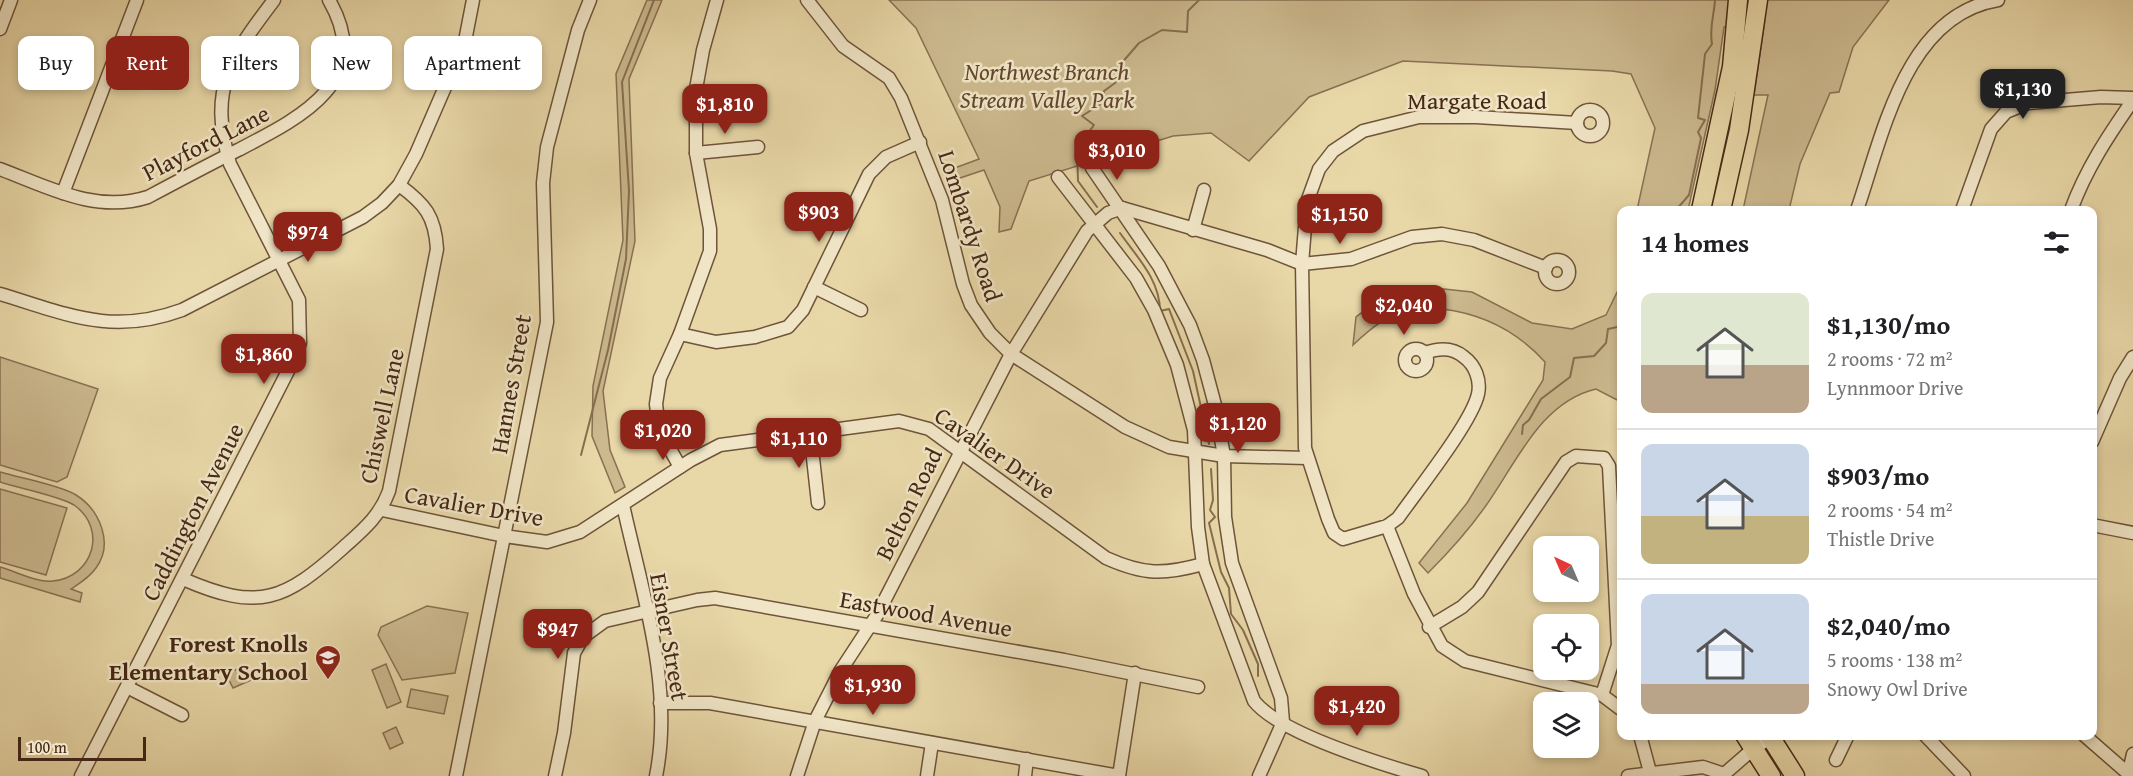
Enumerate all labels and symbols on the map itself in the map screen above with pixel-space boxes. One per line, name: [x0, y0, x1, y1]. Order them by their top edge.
park label: Northwest Branch Stream Valley Park: [960, 54, 1134, 117]
pin: $1,130: [1974, 69, 2072, 120]
street label: Margate Road: [1407, 83, 1547, 118]
pin: $1,810: [676, 84, 774, 135]
street label: Playford Lane: [136, 96, 275, 190]
pin: $3,010: [1068, 130, 1166, 181]
street label: Lombardy Road: [930, 146, 1011, 306]
pin: $903: [783, 192, 855, 243]
pin: $1,150: [1291, 194, 1389, 245]
pin: $974: [272, 212, 344, 263]
pin: $2,040: [1355, 285, 1453, 336]
street label: Hannes Street: [481, 311, 540, 456]
pin: $1,860: [215, 334, 313, 385]
street label: Chiswell Lane: [350, 345, 413, 487]
street label: Cavalier Drive: [928, 398, 1063, 507]
pin: $1,120: [1189, 403, 1287, 454]
pin: $1,020: [614, 410, 712, 461]
street label: Caddington Avenue: [133, 417, 252, 607]
pin: $1,110: [750, 418, 848, 469]
street label: Belton Road: [866, 441, 951, 566]
street label: Cavalier Drive: [402, 476, 546, 535]
north arrow: [1533, 536, 1599, 602]
street label: Eisner Street: [641, 570, 698, 704]
street label: Eastwood Avenue: [837, 581, 1015, 646]
pin: $947: [522, 609, 594, 660]
place label: Forest Knolls Elementary School: [109, 626, 309, 689]
school or university icon: Forest Knolls Elementary School: [313, 643, 343, 681]
pin: $1,930: [824, 665, 922, 716]
pin: $1,420: [1308, 686, 1406, 737]
scale bar: [18, 734, 146, 762]

